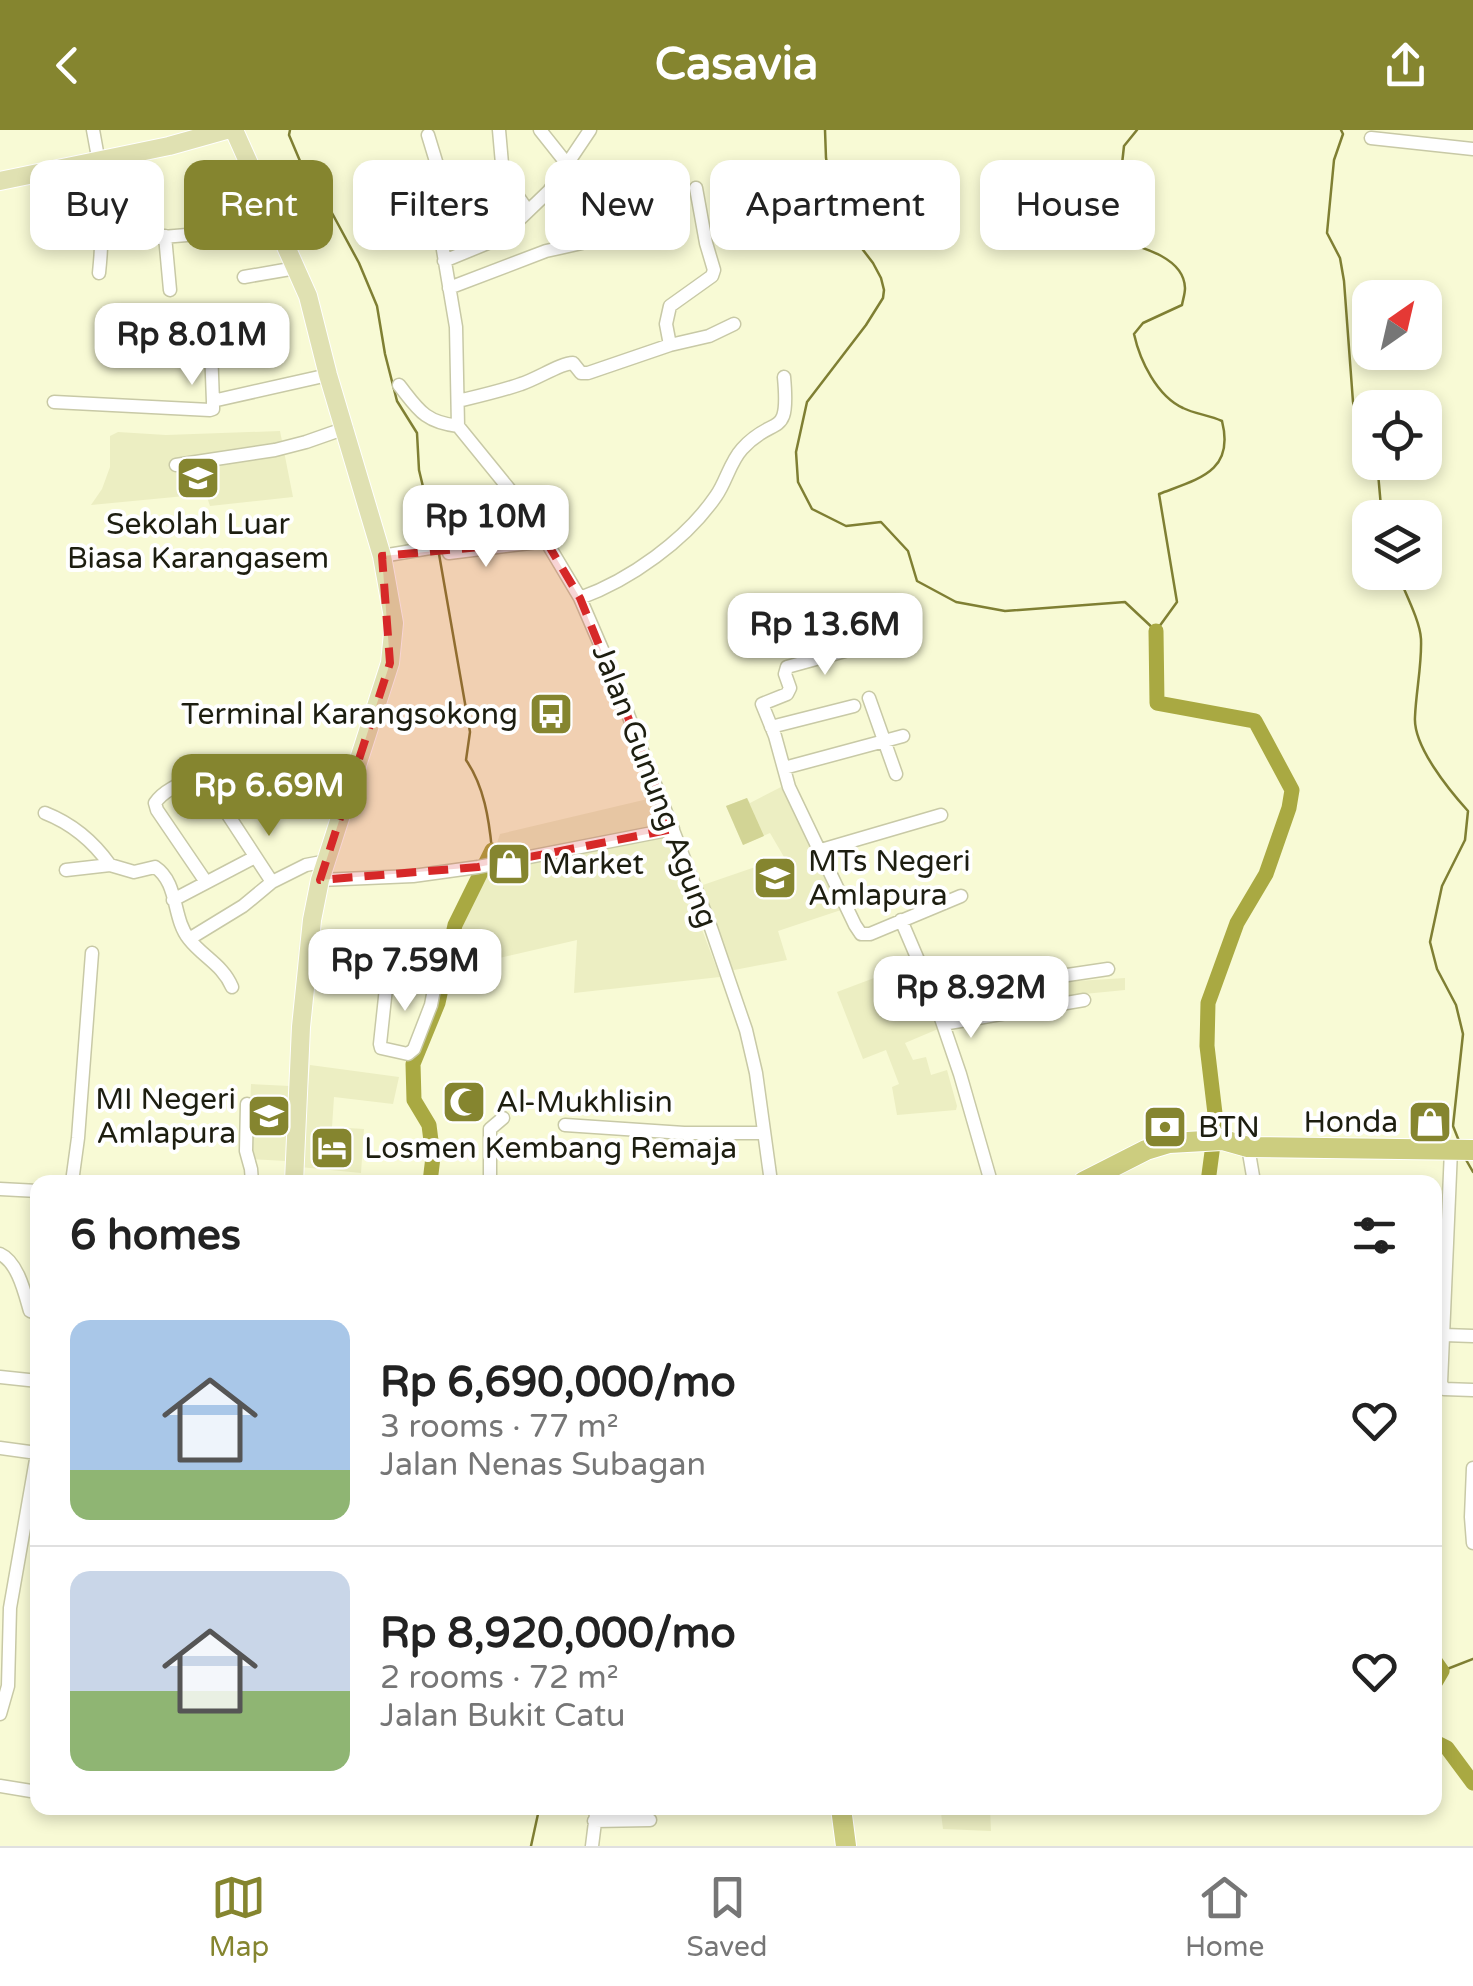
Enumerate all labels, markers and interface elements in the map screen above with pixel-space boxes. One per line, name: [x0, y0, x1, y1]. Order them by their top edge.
icon: back: [40, 38, 95, 93]
text: Casavia: [655, 38, 818, 92]
icon: share: [1378, 38, 1433, 93]
chip: Buy: [30, 160, 164, 250]
chip: Rent: [184, 160, 333, 250]
chip: Filters: [353, 160, 525, 250]
chip: New: [545, 160, 690, 250]
chip: Apartment: [710, 160, 960, 250]
chip: House: [980, 160, 1155, 250]
north arrow: [1352, 280, 1442, 370]
map controls: [1352, 280, 1442, 590]
pin: Rp 8.01M: [89, 303, 295, 388]
text: Rp 8.01M: [117, 316, 267, 354]
button: locate: [1352, 390, 1442, 480]
school or university icon: Sekolah Luar Biasa Karangasem: [175, 455, 221, 501]
pin: Rp 10M: [405, 485, 567, 570]
text: Rp 10M: [425, 498, 547, 536]
button: layers: [1352, 500, 1442, 590]
place label: Sekolah Luar Biasa Karangasem: [67, 506, 329, 577]
pin: Rp 13.6M: [722, 593, 928, 678]
text: Rp 13.6M: [750, 606, 900, 644]
street label: Jalan Gunung Agung: [583, 639, 726, 933]
bus stop icon: Terminal Karangsokong: [528, 691, 574, 737]
place label: Terminal Karangsokong: [181, 696, 518, 733]
pin: Rp 6.69M: [166, 754, 372, 839]
text: Rp 6.69M: [194, 767, 344, 805]
shop icon: Market: [486, 841, 532, 887]
place label: MTs Negeri Amlapura: [808, 843, 971, 914]
place label: Market: [542, 846, 644, 883]
school or university icon: MTs Negeri Amlapura: [752, 855, 798, 901]
pin: Rp 7.59M: [302, 929, 508, 1014]
text: Rp 7.59M: [330, 942, 480, 980]
pin: Rp 8.92M: [868, 956, 1074, 1041]
text: Rp 8.92M: [896, 969, 1046, 1007]
mosque icon: Al-Mukhlisin: [441, 1079, 487, 1125]
place label: MI Negeri Amlapura: [95, 1081, 236, 1152]
place label: Al-Mukhlisin: [496, 1084, 673, 1121]
school or university icon: MI Negeri Amlapura: [246, 1093, 292, 1139]
shop icon: Honda: [1407, 1099, 1453, 1145]
bank icon: BTN: [1142, 1104, 1188, 1150]
place label: Honda: [1303, 1104, 1398, 1141]
place label: BTN: [1198, 1109, 1260, 1146]
hotel icon: Losmen Kembang Remaja: [309, 1125, 355, 1171]
place label: Losmen Kembang Remaja: [364, 1130, 737, 1167]
icon: filters: [1347, 1208, 1402, 1263]
text: 6 homes: [70, 1210, 241, 1261]
text: Rp 6,690,000/mo: [380, 1357, 736, 1408]
icon: home: [150, 1360, 270, 1480]
icon: heart: [1347, 1393, 1402, 1448]
text: 3 rooms · 77 m²: [380, 1408, 619, 1446]
text: Jalan Nenas Subagan: [380, 1446, 706, 1484]
text: Rp 8,920,000/mo: [380, 1608, 736, 1659]
icon: home: [150, 1611, 270, 1731]
icon: heart: [1347, 1644, 1402, 1699]
text: 2 rooms · 72 m²: [380, 1659, 619, 1697]
text: Jalan Bukit Catu: [380, 1697, 626, 1735]
tab: Map: [209, 1870, 269, 1964]
tab: Saved: [687, 1870, 768, 1964]
tab: Home: [1185, 1870, 1264, 1964]

